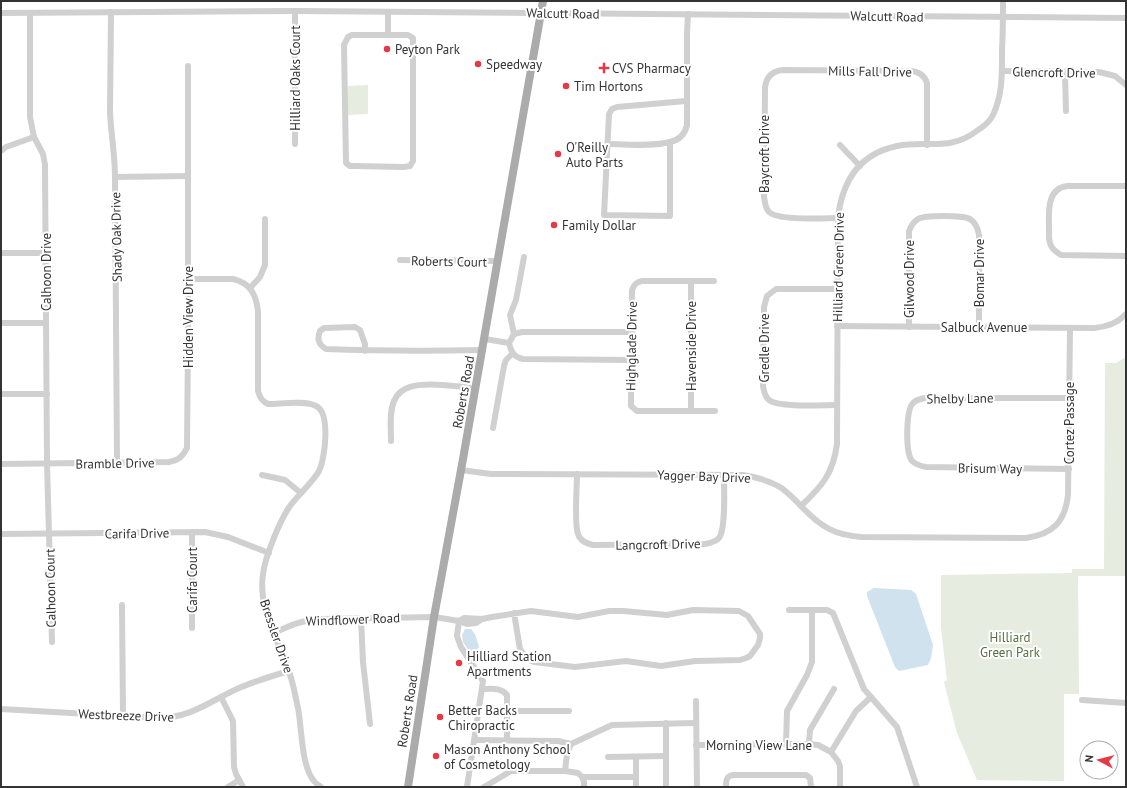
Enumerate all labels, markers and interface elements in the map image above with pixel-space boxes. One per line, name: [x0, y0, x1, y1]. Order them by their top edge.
street label: Walcutt Road: [526, 4, 600, 23]
street label: Walcutt Road: [850, 7, 924, 26]
street label: Hilliard Oaks Court: [287, 25, 304, 131]
place label: Peyton Park: [395, 41, 461, 58]
marker: Peyton Park: [382, 44, 392, 54]
place label: Speedway: [486, 56, 542, 73]
marker: Speedway: [473, 59, 483, 69]
place label: CVS Pharmacy: [612, 60, 691, 77]
street label: Mills Fall Drive: [828, 62, 912, 81]
marker: CVS Pharmacy: [599, 63, 609, 73]
street label: Glencroft Drive: [1012, 63, 1096, 82]
place label: Tim Hortons: [574, 78, 643, 95]
marker: Tim Hortons: [561, 81, 571, 91]
street label: Baycroft Drive: [756, 115, 773, 193]
place label: O'Reilly Auto Parts: [566, 139, 623, 171]
marker: O'Reilly Auto Parts: [553, 149, 563, 159]
street label: Shady Oak Drive: [107, 192, 126, 282]
street label: Hilliard Green Drive: [829, 212, 848, 322]
place label: Family Dollar: [562, 217, 637, 234]
marker: Family Dollar: [549, 220, 559, 230]
street label: Calhoon Drive: [38, 233, 55, 311]
street label: Bomar Drive: [971, 239, 988, 307]
street label: Gilwood Drive: [901, 240, 918, 318]
street label: Roberts Court: [411, 252, 488, 271]
street label: Hidden View Drive: [180, 266, 197, 368]
street label: Highglade Drive: [622, 301, 641, 391]
street label: Havenside Drive: [683, 301, 700, 391]
street label: Gredle Drive: [756, 314, 773, 382]
street label: Salbuck Avenue: [941, 319, 1027, 336]
street label: Roberts Road: [449, 354, 478, 430]
street label: Cortez Passage: [1061, 382, 1078, 464]
street label: Shelby Lane: [926, 389, 994, 408]
street label: Bramble Drive: [75, 454, 155, 473]
street label: Brisum Way: [958, 459, 1022, 478]
street label: Yagger Bay Drive: [657, 466, 751, 487]
street label: Carifa Drive: [104, 524, 170, 543]
street label: Langcroft Drive: [615, 535, 701, 554]
street label: Carifa Court: [184, 547, 201, 613]
street label: Calhoon Court: [41, 548, 60, 628]
street label: Bressler Drive: [256, 597, 297, 675]
street label: Windflower Road: [306, 609, 400, 630]
park label: Hilliard Green Park: [980, 629, 1041, 661]
place label: Hilliard Station Apartments: [467, 648, 551, 680]
marker: Hilliard Station Apartments: [454, 658, 464, 668]
street label: Roberts Road: [393, 674, 422, 749]
place label: Better Backs Chiropractic: [448, 702, 517, 734]
street label: Westbreeze Drive: [78, 705, 174, 726]
marker: Better Backs Chiropractic: [435, 712, 445, 722]
street label: Morning View Lane: [706, 737, 812, 754]
north arrow: [1079, 740, 1119, 780]
place label: Mason Anthony School of Cosmetology: [444, 741, 571, 773]
marker: Mason Anthony School of Cosmetology: [431, 751, 441, 761]
text: N: [1082, 754, 1096, 763]

